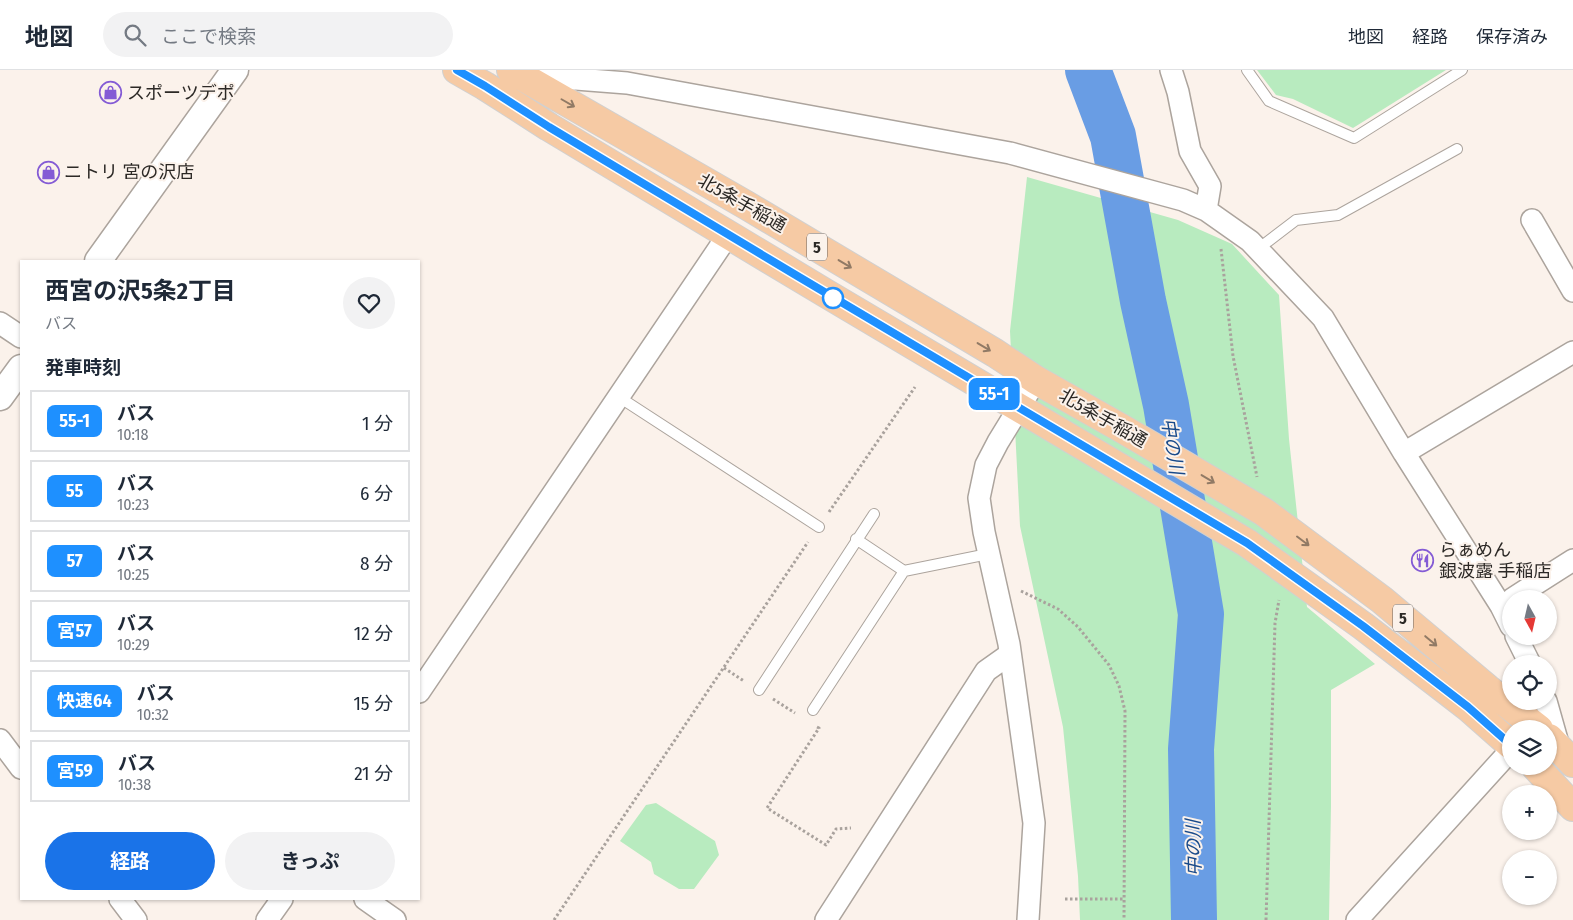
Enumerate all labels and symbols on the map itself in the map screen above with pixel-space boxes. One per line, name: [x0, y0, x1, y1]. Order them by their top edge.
shop icon: スポーツデポ: [99, 81, 123, 105]
place label: スポーツデポ: [127, 82, 235, 104]
one-way arrow: [560, 99, 574, 109]
shop icon: ニトリ 宮の沢店: [36, 160, 60, 184]
place label: ニトリ 宮の沢店: [64, 161, 194, 183]
street label: 北5条手稲通: [694, 169, 790, 237]
road number: 5: [807, 233, 827, 260]
one-way arrow: [837, 259, 852, 269]
unlabelled marker: [822, 287, 844, 309]
one-way arrow: [977, 342, 991, 352]
line badge: 55-1: [959, 378, 1029, 410]
street label: 北5条手稲通: [1055, 384, 1151, 452]
water label: 中の川: [1157, 416, 1189, 478]
one-way arrow: [1201, 475, 1215, 485]
one-way arrow: [1296, 536, 1310, 546]
place label: らぁめん 銀波露 手稲店: [1439, 539, 1551, 582]
restaurant icon: らぁめん 銀波露 手稲店: [1411, 548, 1435, 572]
north arrow: [1502, 590, 1558, 645]
road number: 5: [1393, 604, 1413, 632]
one-way arrow: [1424, 635, 1437, 646]
water label: 中の川: [1181, 817, 1205, 877]

